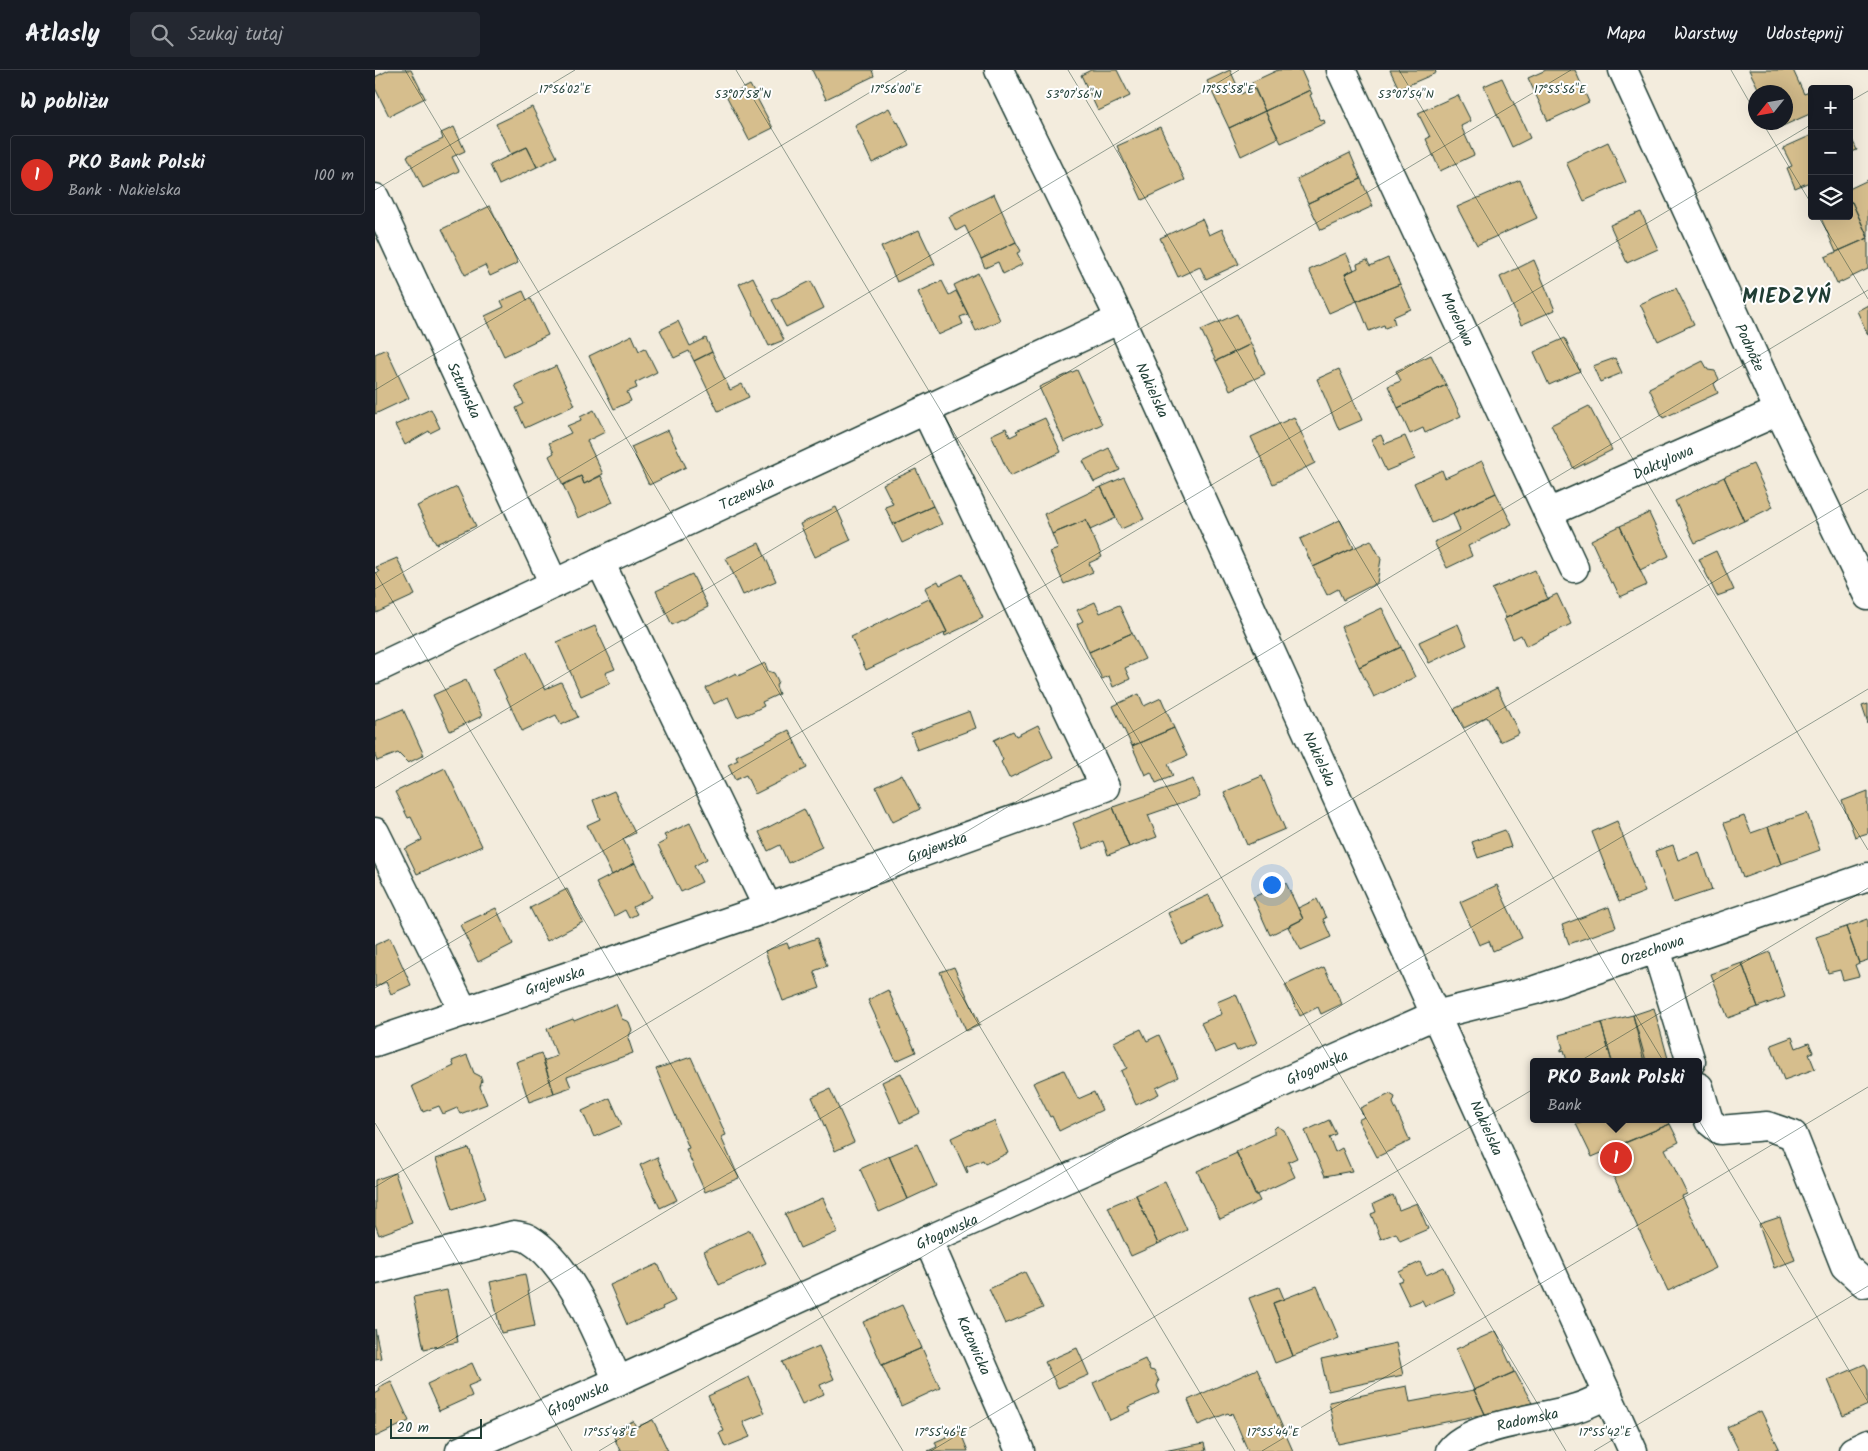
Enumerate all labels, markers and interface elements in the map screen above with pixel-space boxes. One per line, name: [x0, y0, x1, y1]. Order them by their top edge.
search box: [130, 12, 480, 57]
text: Atlasly: [25, 15, 100, 54]
text: Szukaj tutaj: [188, 20, 283, 50]
text: Mapa: [1606, 20, 1646, 49]
text: Warstwy: [1674, 20, 1738, 49]
text: Udostępnij: [1766, 20, 1843, 49]
icon: search: [148, 21, 176, 49]
text: 17°56'02"E: [539, 80, 592, 99]
text: 17°56'00"E: [870, 80, 923, 99]
text: 17°55'58"E: [1202, 80, 1255, 99]
text: 17°55'56"E: [1534, 80, 1587, 99]
text: 53°07'58"N: [715, 85, 771, 104]
text: 53°07'56"N: [1046, 85, 1102, 104]
text: 53°07'54"N: [1378, 85, 1434, 104]
north arrow: [1748, 85, 1793, 130]
map controls: [1808, 85, 1853, 220]
button: +: [1808, 85, 1853, 130]
text: W pobliżu: [20, 86, 108, 119]
button: −: [1808, 130, 1853, 175]
text: PKO Bank Polski: [68, 148, 205, 178]
text: 1: [35, 163, 39, 188]
text: 100 m: [314, 163, 354, 188]
button: layers: [1808, 175, 1853, 220]
text: Bank · Nakielska: [68, 178, 181, 203]
district label: MIEDZYŃ: [1742, 282, 1832, 314]
street label: Morelowa: [1433, 288, 1480, 351]
street label: Podnóże: [1728, 320, 1770, 376]
street label: Sztumska: [440, 358, 487, 423]
street label: Nakielska: [1128, 359, 1174, 422]
street label: Daktylowa: [1629, 439, 1698, 487]
street label: Tczewska: [715, 471, 779, 518]
street label: Nakielska: [1295, 728, 1342, 791]
street label: Grajewska: [904, 826, 971, 870]
your location: [1259, 872, 1285, 898]
street label: Orzechowa: [1617, 929, 1688, 973]
street label: Grajewska: [522, 960, 589, 1003]
street label: Głogowska: [1282, 1044, 1352, 1093]
popup: [1530, 1058, 1702, 1123]
text: PKO Bank Polski: [1547, 1063, 1685, 1093]
text: Bank: [1547, 1093, 1581, 1118]
street label: Nakielska: [1463, 1097, 1509, 1160]
pin: 1: [1600, 1139, 1632, 1177]
street label: Głogowska: [912, 1208, 982, 1257]
street label: Katowicka: [949, 1312, 997, 1379]
street label: Głogowska: [543, 1375, 613, 1424]
street label: Radomska: [1494, 1402, 1561, 1439]
scale bar: [390, 1416, 483, 1439]
text: 20 m: [397, 1417, 429, 1439]
text: 17°55'48"E: [584, 1423, 637, 1442]
text: 17°55'46"E: [915, 1423, 968, 1442]
text: 17°55'44"E: [1247, 1423, 1300, 1442]
text: 17°55'42"E: [1579, 1423, 1632, 1442]

